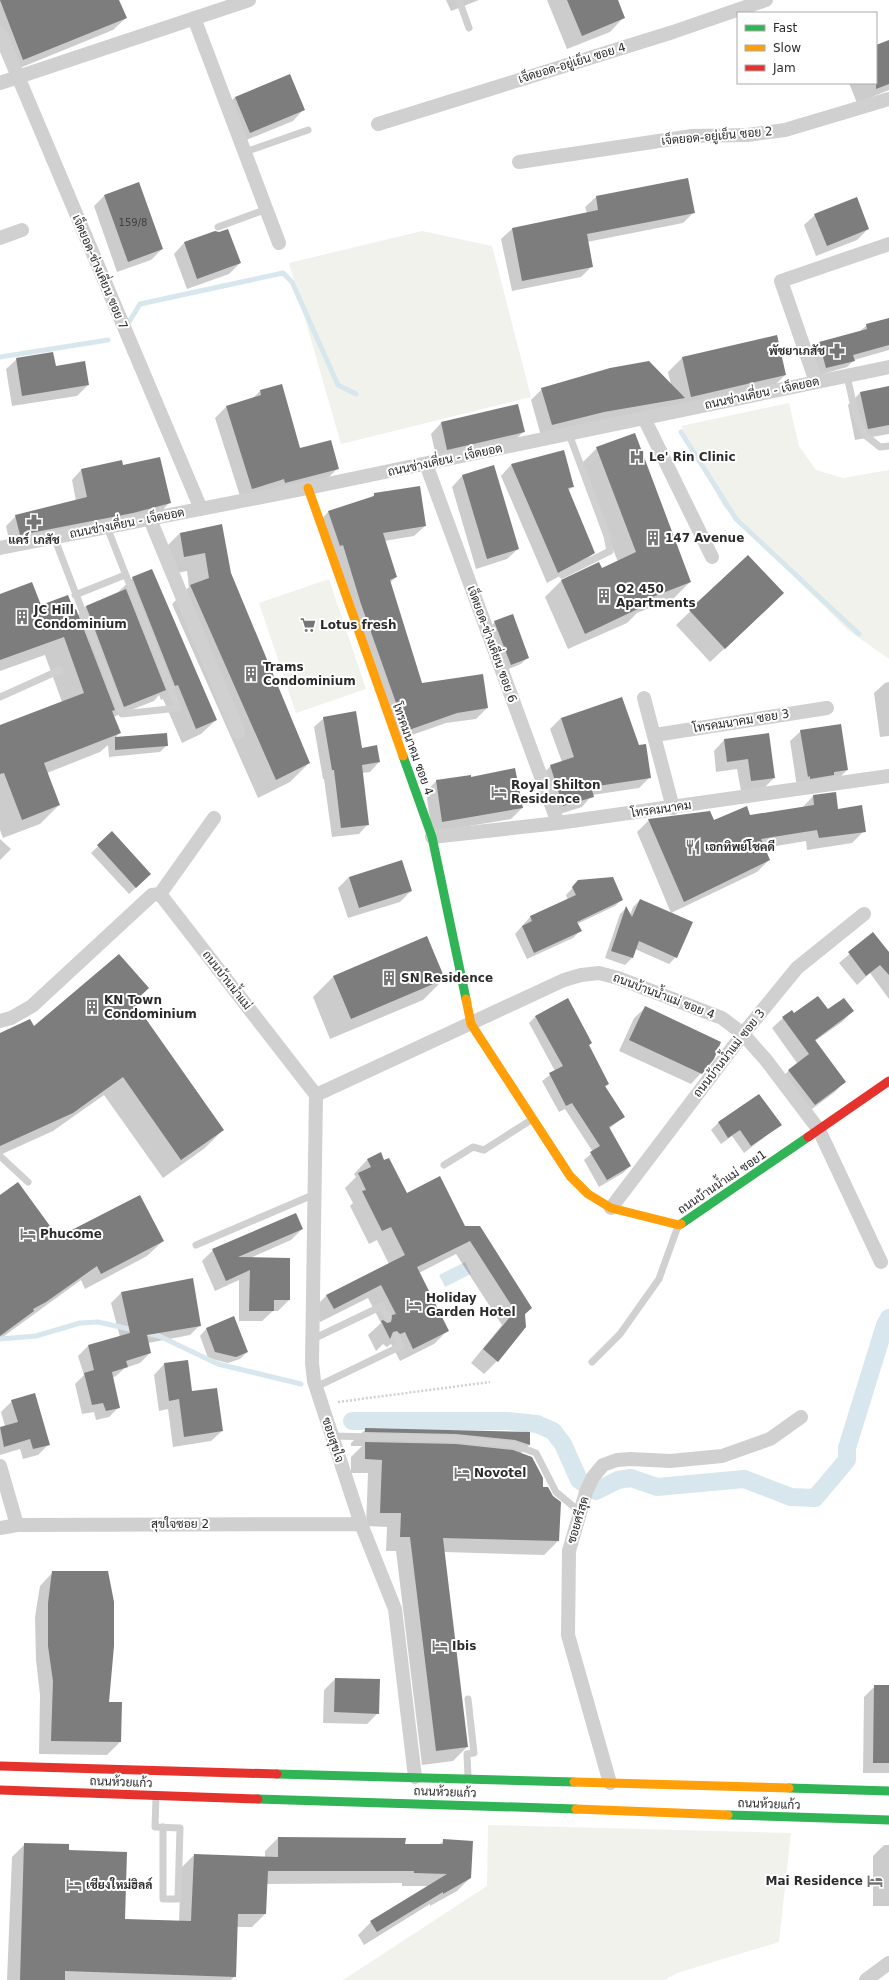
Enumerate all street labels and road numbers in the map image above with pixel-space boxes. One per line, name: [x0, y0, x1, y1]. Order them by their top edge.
street label: เจ็ดยอด-อยู่เย็น ซอย 4: [516, 38, 628, 87]
street label: เจ็ดยอด-อยู่เย็น ซอย 2: [661, 122, 773, 149]
street label: เจ็ดยอด-ช่างเคี่ยน ซอย 7: [69, 211, 134, 332]
street label: ถนนช่างเคี่ยน - เจ็ดยอด: [703, 370, 821, 412]
street label: ถนนช่างเคี่ยน - เจ็ดยอด: [386, 437, 504, 479]
street label: ถนนช่างเคี่ยน - เจ็ดยอด: [68, 501, 186, 541]
street label: เจ็ดยอด-ช่างเคี่ยน ซอย 6: [464, 582, 523, 704]
street label: โทรคมนาคม ซอย 4: [389, 700, 437, 797]
street label: โทรคมนาคม ซอย 3: [691, 705, 790, 736]
street label: โทรคมนาคม: [629, 797, 692, 820]
street label: ถนนบ้านน้ำแม่: [200, 945, 258, 1012]
street label: ถนนบ้านน้ำแม่ ซอย 4: [611, 966, 718, 1022]
street label: ถนนบ้านน้ำแม่ ซอย 3: [687, 1004, 768, 1100]
street label: ถนนบ้านน้ำแม่ ซอย1: [673, 1144, 769, 1217]
street label: ซอยสุขใจ: [317, 1415, 348, 1465]
street label: ซอยศรีสุด: [563, 1495, 594, 1546]
street label: สุขใจซอย 2: [151, 1516, 209, 1533]
street label: ถนนห้วยแก้ว: [89, 1774, 153, 1790]
street label: ถนนห้วยแก้ว: [413, 1784, 477, 1800]
street label: ถนนห้วยแก้ว: [737, 1796, 801, 1812]

